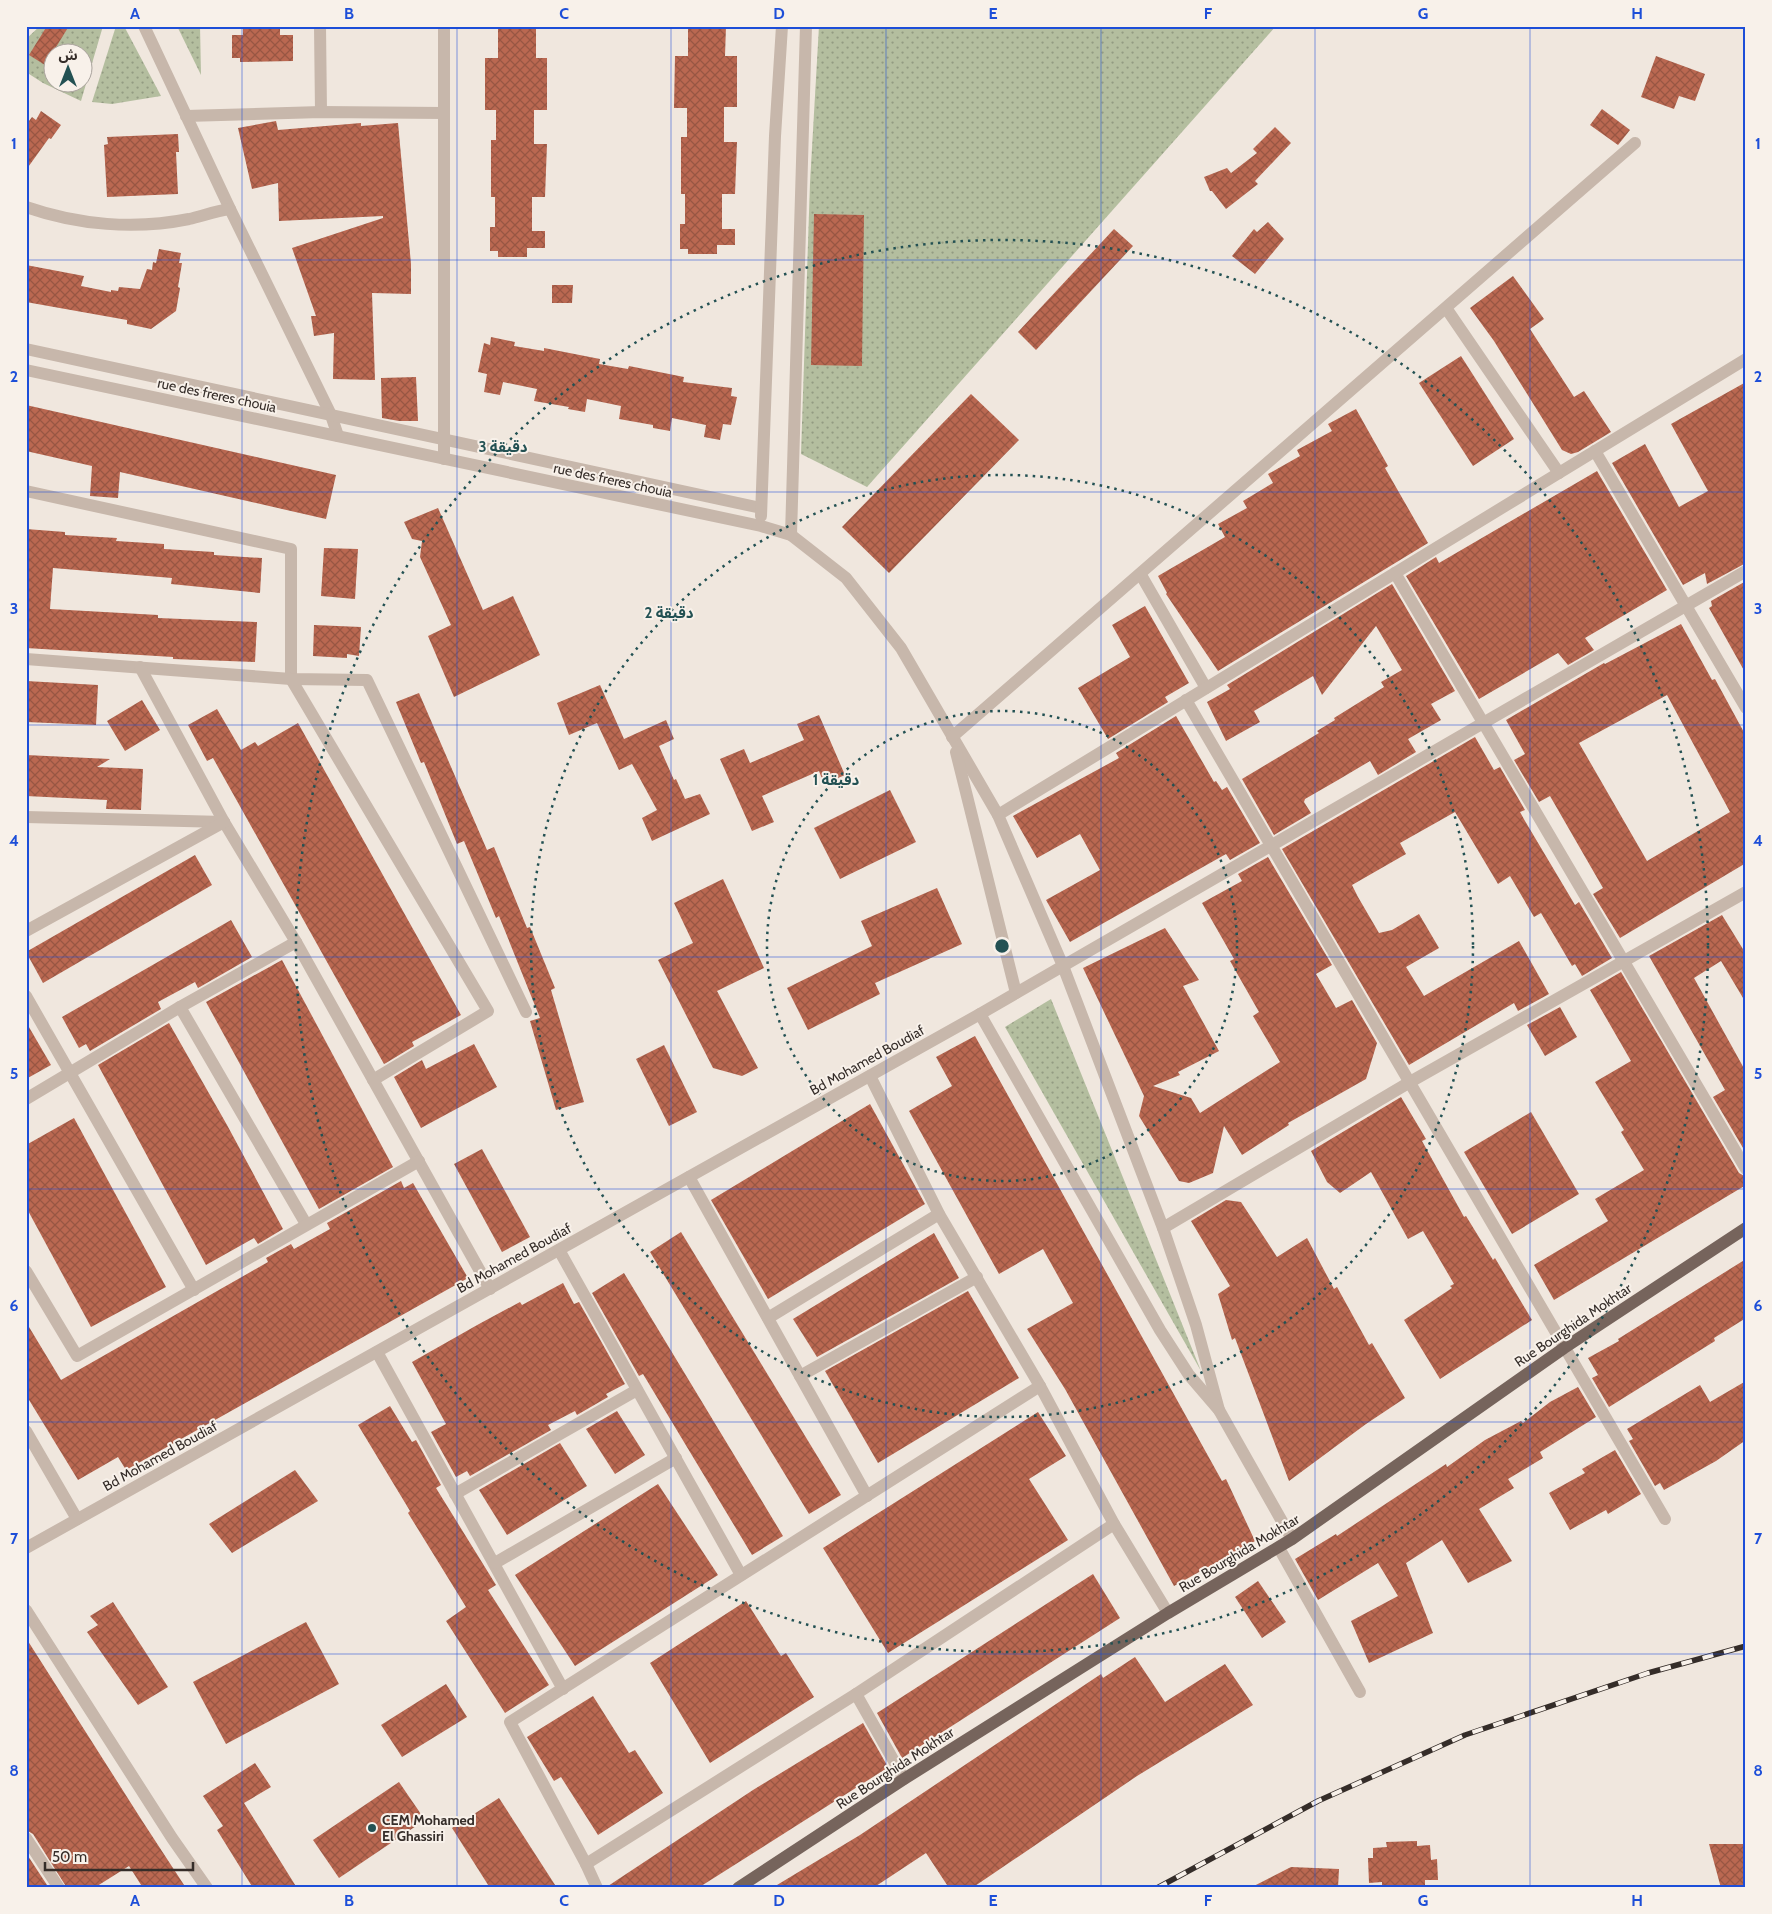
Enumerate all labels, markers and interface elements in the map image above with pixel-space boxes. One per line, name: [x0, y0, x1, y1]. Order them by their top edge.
text: A: [130, 4, 140, 23]
text: B: [344, 4, 354, 23]
text: C: [559, 4, 569, 23]
text: D: [773, 4, 785, 23]
text: E: [988, 4, 998, 23]
text: F: [1204, 4, 1213, 23]
text: G: [1418, 4, 1428, 23]
text: H: [1631, 4, 1643, 23]
north arrow: [42, 42, 92, 92]
text: ش: [58, 46, 78, 64]
text: 1: [11, 134, 17, 153]
text: 1: [1755, 134, 1761, 153]
text: 2: [10, 367, 18, 386]
text: 2: [1754, 367, 1762, 386]
street label: rue des freres chouia: [156, 374, 278, 416]
text: 3 دقيقة: [478, 438, 528, 456]
street label: rue des freres chouia: [552, 459, 674, 501]
text: 3: [10, 599, 18, 618]
text: 3: [1754, 599, 1762, 618]
text: 2 دقيقة: [644, 604, 694, 622]
text: 1 دقيقة: [813, 771, 860, 789]
text: 4: [9, 831, 19, 850]
text: 4: [1753, 831, 1763, 850]
centre of rings: [993, 937, 1011, 955]
street label: Bd Mohamed Boudiaf: [807, 1021, 928, 1099]
text: 5: [10, 1064, 18, 1083]
text: 5: [1754, 1064, 1762, 1083]
street label: Bd Mohamed Boudiaf: [454, 1219, 575, 1297]
street label: Rue Bourghida Mokhtar: [1511, 1279, 1635, 1371]
text: 6: [10, 1296, 19, 1315]
text: 6: [1754, 1296, 1763, 1315]
street label: Bd Mohamed Boudiaf: [100, 1417, 221, 1495]
street label: Rue Bourghida Mokhtar: [1176, 1510, 1303, 1596]
text: 7: [10, 1529, 19, 1548]
text: 7: [1754, 1529, 1763, 1548]
street label: Rue Bourghida Mokhtar: [833, 1723, 958, 1813]
text: 8: [9, 1761, 19, 1780]
text: 8: [1753, 1761, 1763, 1780]
place label: CEM Mohamed El Ghassiri: [382, 1811, 475, 1845]
marker: CEM Mohamed El Ghassiri: [366, 1822, 378, 1834]
scale bar: [45, 1839, 192, 1871]
text: 50 m: [52, 1848, 87, 1866]
text: A: [130, 1891, 140, 1910]
text: B: [344, 1891, 354, 1910]
text: C: [559, 1891, 569, 1910]
text: D: [773, 1891, 785, 1910]
text: E: [988, 1891, 998, 1910]
text: F: [1204, 1891, 1213, 1910]
text: G: [1418, 1891, 1428, 1910]
text: H: [1631, 1891, 1643, 1910]

